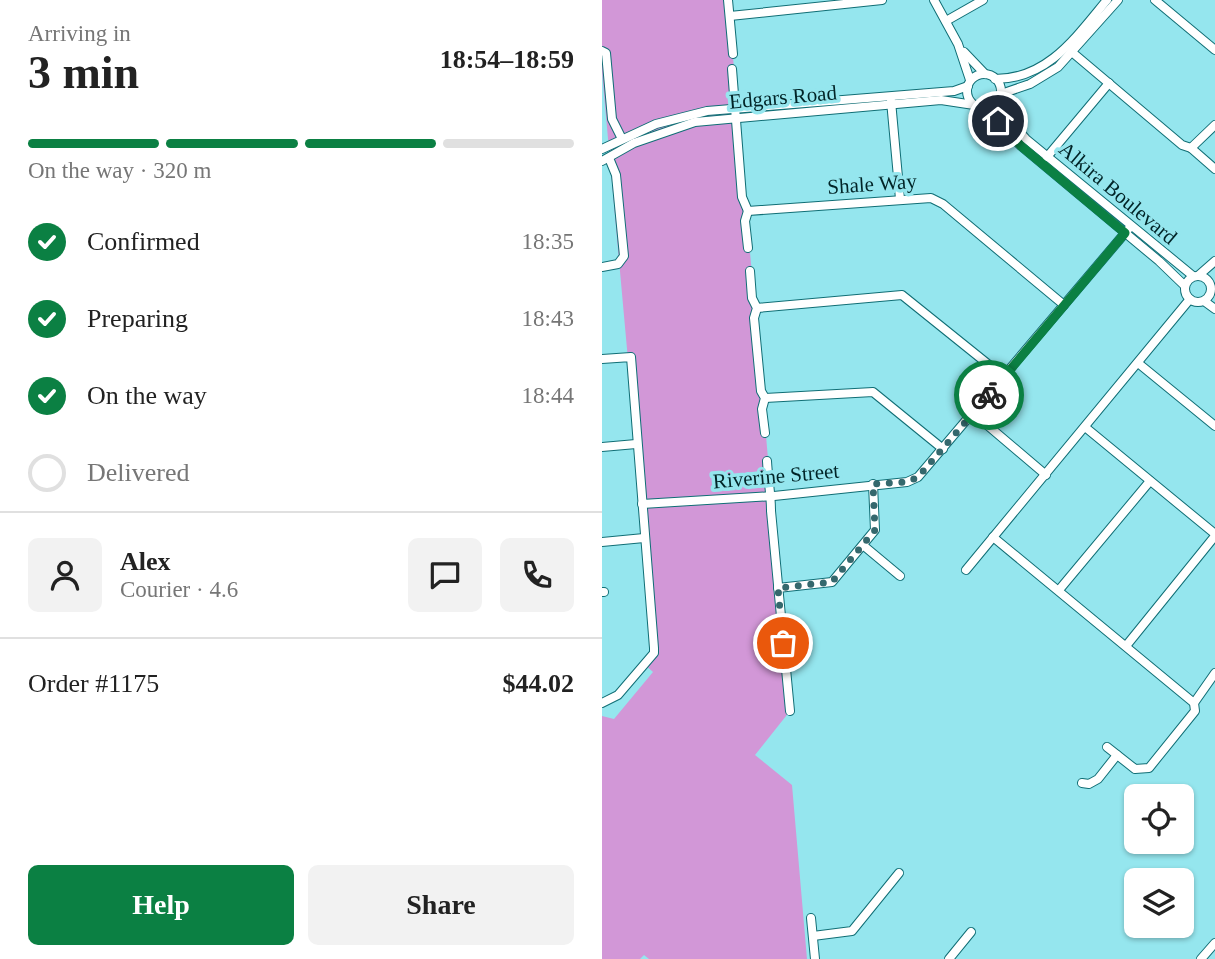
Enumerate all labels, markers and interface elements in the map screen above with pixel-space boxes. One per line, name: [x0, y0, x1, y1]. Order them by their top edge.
text: Arriving in: [28, 21, 131, 46]
text: 18:54–18:59: [440, 45, 574, 74]
text: 3 min: [28, 47, 139, 98]
street label: Edgars Road: [728, 80, 838, 114]
pin: [968, 91, 1028, 151]
icon: home: [979, 102, 1017, 140]
street label: Alkira Boulevard: [1054, 137, 1182, 250]
text: On the way · 320 m: [28, 158, 211, 183]
street label: Shale Way: [827, 169, 918, 199]
icon: check: [28, 223, 66, 261]
text: Confirmed: [87, 227, 200, 256]
text: 18:35: [522, 229, 574, 254]
icon: check: [28, 300, 66, 338]
text: Preparing: [87, 304, 188, 333]
text: 18:43: [522, 306, 574, 331]
courier: [954, 360, 1024, 430]
icon: bike: [970, 376, 1008, 414]
icon: check: [28, 377, 66, 415]
text: On the way: [87, 381, 207, 410]
text: 18:44: [522, 383, 574, 408]
text: Delivered: [87, 458, 190, 487]
street label: Riverine Street: [712, 459, 840, 493]
button: person: [28, 538, 102, 612]
button: chat: [408, 538, 482, 612]
button: phone: [500, 538, 574, 612]
text: Alex: [120, 547, 171, 576]
text: Courier · 4.6: [120, 577, 238, 602]
pin: [753, 613, 813, 673]
icon: bag: [764, 624, 802, 662]
text: Order #1175: [28, 669, 159, 698]
text: $44.02: [503, 669, 574, 698]
map controls: [1124, 784, 1194, 938]
button: locate: [1124, 784, 1194, 854]
button: Help: [28, 865, 294, 945]
button: Share: [308, 865, 574, 945]
button: layers: [1124, 868, 1194, 938]

